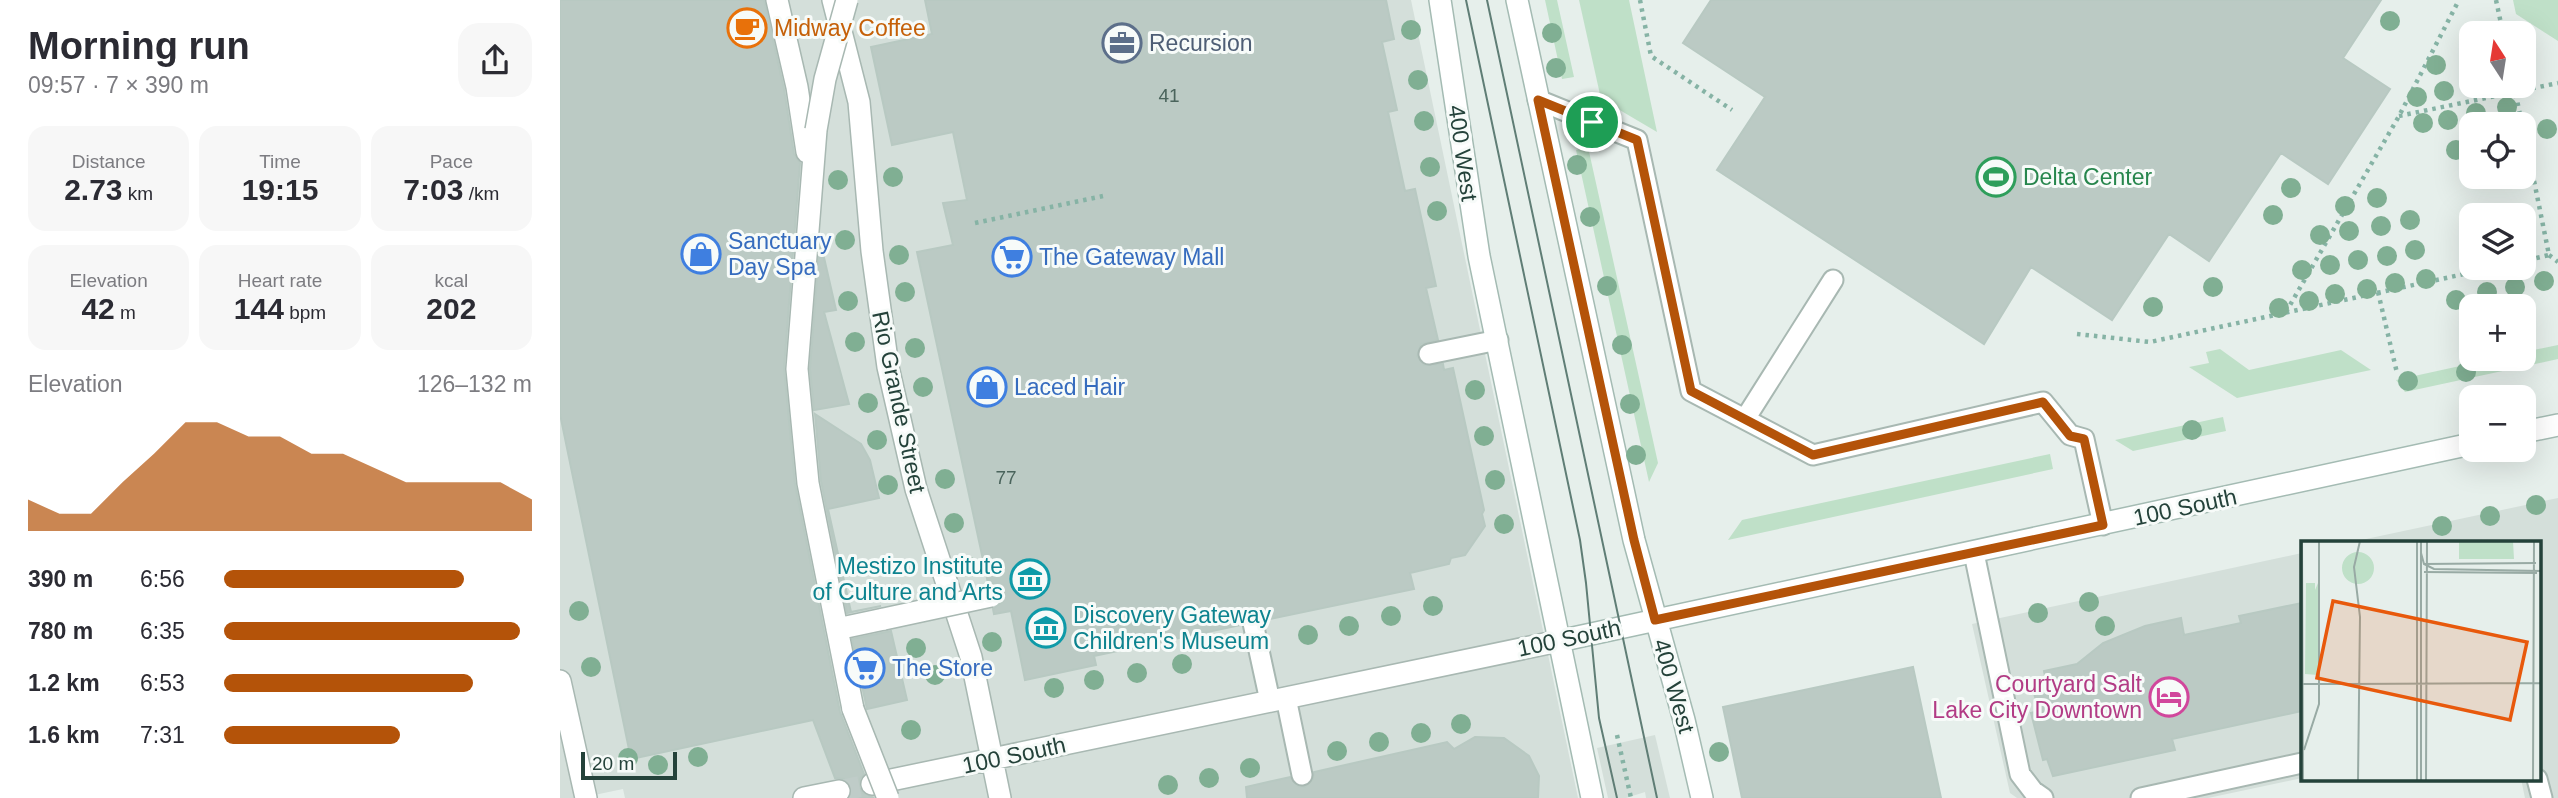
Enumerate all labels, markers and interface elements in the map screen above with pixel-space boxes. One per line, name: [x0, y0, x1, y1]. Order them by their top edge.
cafe icon: Midway Coffee: [726, 7, 768, 49]
place label: Midway Coffee: [774, 15, 926, 41]
north arrow: [2459, 21, 2536, 98]
map controls: [2459, 21, 2536, 462]
office icon: Recursion: [1101, 22, 1143, 64]
button: share: [458, 23, 532, 97]
text: Morning run: [28, 25, 250, 67]
place label: Recursion: [1149, 30, 1253, 56]
text: 09:57 · 7 × 390 m: [28, 72, 209, 98]
house number: 41: [1158, 85, 1180, 106]
pin: [1562, 92, 1622, 152]
street label: 400 West: [1443, 103, 1483, 203]
icon: arrive: [1573, 103, 1611, 141]
button: locate: [2459, 112, 2536, 189]
text: Distance: [72, 151, 146, 172]
text: Time: [259, 151, 301, 172]
text: Pace: [430, 151, 473, 172]
sports icon: Delta Center: [1975, 156, 2017, 198]
place label: Delta Center: [2023, 164, 2152, 190]
text: 2.73: [64, 173, 123, 206]
text: 19:15: [242, 173, 318, 206]
text: 7:03: [403, 173, 463, 206]
text: km: [123, 183, 153, 204]
text: /km: [463, 183, 499, 204]
button: layers: [2459, 203, 2536, 280]
place label: Sanctuary Day Spa: [728, 228, 832, 280]
shop icon: Sanctuary Day Spa: [680, 233, 722, 275]
supermarket icon: The Gateway Mall: [991, 236, 1033, 278]
place label: The Gateway Mall: [1039, 244, 1224, 270]
text: Elevation: [70, 270, 148, 291]
text: Heart rate: [238, 270, 322, 291]
text: kcal: [434, 270, 468, 291]
text: 42: [81, 292, 115, 325]
text: 144: [234, 292, 284, 325]
text: 202: [426, 292, 476, 325]
button: +: [2459, 294, 2536, 371]
text: m: [115, 302, 136, 323]
text: bpm: [284, 302, 326, 323]
street label: Rio Grande Street: [867, 309, 931, 496]
shop icon: Laced Hair: [966, 366, 1008, 408]
text: Elevation: [28, 371, 123, 397]
text: 126–132 m: [417, 371, 532, 397]
place label: Laced Hair: [1014, 374, 1126, 400]
button: −: [2459, 385, 2536, 462]
house number: 77: [995, 467, 1017, 488]
street label: 100 South: [2131, 483, 2239, 531]
inset map: [2301, 541, 2540, 780]
place label: Mestizo Institute of Culture and Arts: [813, 553, 1003, 605]
museum icon: Mestizo Institute of Culture and Arts: [1009, 558, 1051, 600]
text: 390 m: [28, 566, 93, 592]
text: 6:56: [140, 566, 185, 592]
place label: Discovery Gateway Children's Museum: [1073, 602, 1272, 654]
museum icon: Discovery Gateway Children's Museum: [1025, 607, 1067, 649]
street label: 100 South: [1515, 614, 1623, 662]
text: 780 m: [28, 618, 93, 644]
text: 6:35: [140, 618, 185, 644]
street label: 400 West: [1648, 636, 1700, 737]
supermarket icon: The Store: [844, 647, 886, 689]
place label: The Store: [892, 655, 993, 681]
text: 1.2 km: [28, 670, 100, 696]
text: 6:53: [140, 670, 185, 696]
place label: Courtyard Salt Lake City Downtown: [1932, 671, 2143, 723]
hotel icon: Courtyard Salt Lake City Downtown: [2148, 676, 2190, 718]
text: 1.6 km: [28, 722, 100, 748]
text: 7:31: [140, 722, 185, 748]
street label: 100 South: [960, 731, 1068, 779]
scale bar: [581, 749, 677, 781]
text: 20 m: [592, 753, 634, 774]

